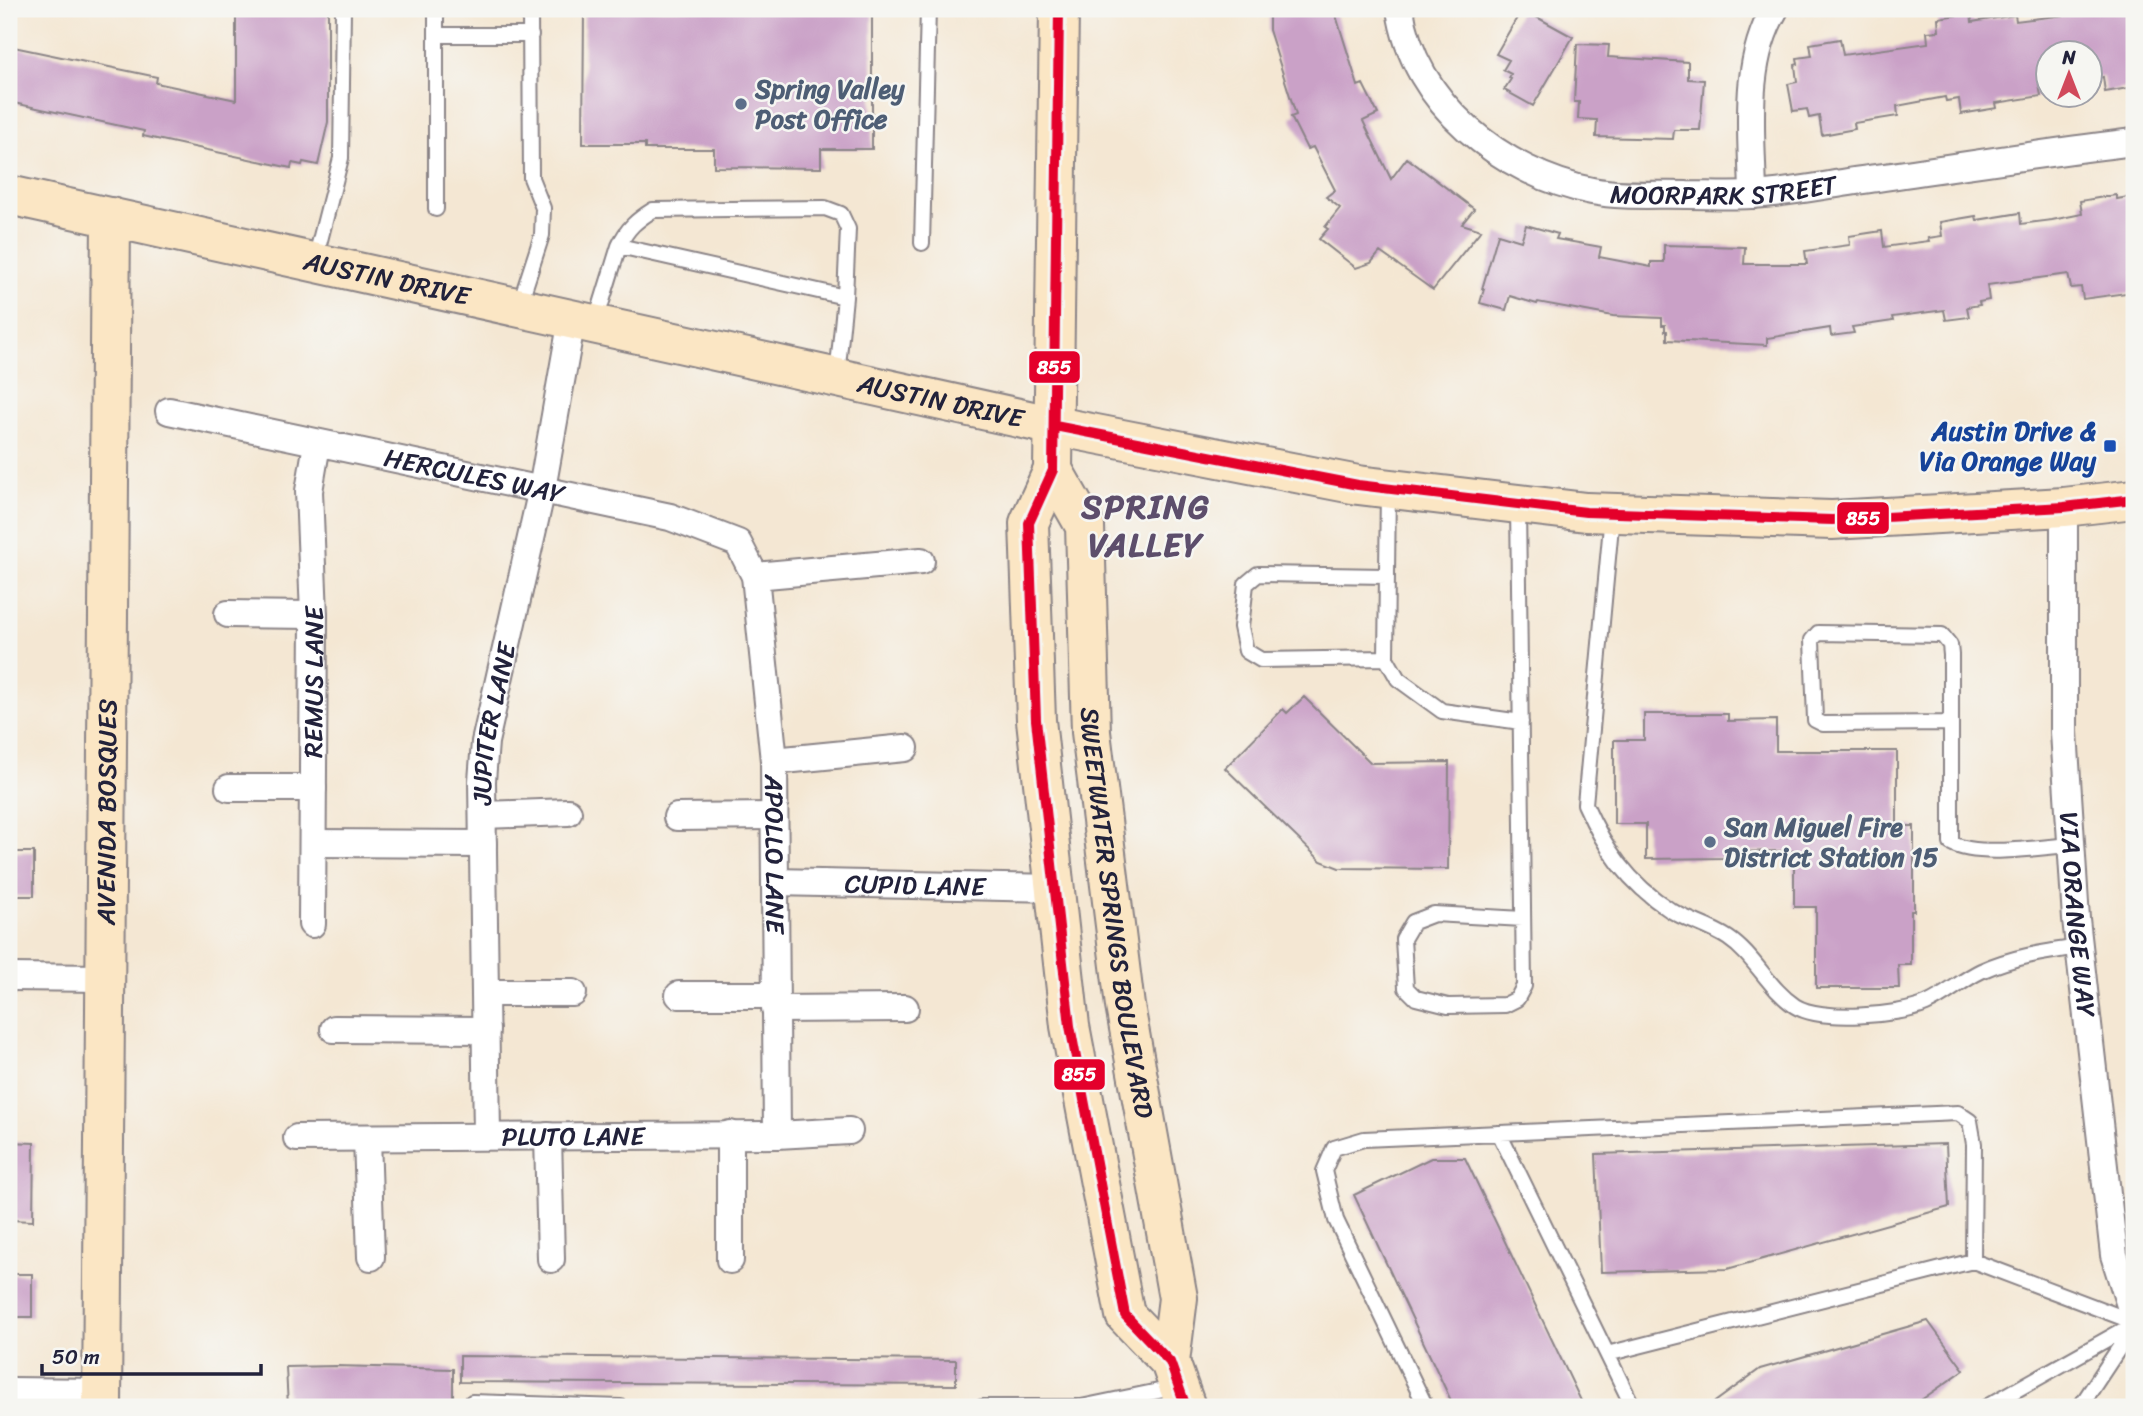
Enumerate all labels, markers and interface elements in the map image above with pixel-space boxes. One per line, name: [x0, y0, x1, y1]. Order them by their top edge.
north arrow: [2035, 38, 2104, 108]
text: N: [2061, 41, 2076, 74]
place label: Spring Valley Post Office: [754, 66, 905, 142]
marker: Spring Valley Post Office: [733, 96, 749, 112]
street label: MOORPARK STREET: [1609, 161, 1842, 218]
street label: AUSTIN DRIVE: [299, 238, 476, 319]
line badge: 855: [1028, 350, 1081, 384]
text: 855: [1036, 351, 1072, 384]
street label: AUSTIN DRIVE: [852, 360, 1029, 442]
place label: Austin Drive & Via Orange Way: [1919, 408, 2097, 484]
street label: HERCULES WAY: [380, 434, 570, 517]
marker: Austin Drive & Via Orange Way: [2102, 438, 2118, 454]
district label: SPRING VALLEY: [1080, 478, 1211, 574]
line badge: 855: [1836, 501, 1890, 535]
text: 855: [1845, 502, 1881, 535]
street label: REMUS LANE: [290, 604, 337, 758]
street label: JUPITER LANE: [459, 637, 530, 807]
street label: AVENIDA BOSQUES: [83, 699, 130, 926]
street label: SWEETWATER SPRINGS BOULEVARD: [1067, 706, 1168, 1122]
street label: APOLLO LANE: [751, 773, 798, 935]
place label: San Miguel Fire District Station 15: [1723, 804, 1939, 880]
street label: VIA ORANGE WAY: [2046, 810, 2110, 1020]
marker: San Miguel Fire District Station 15: [1702, 834, 1718, 850]
street label: CUPID LANE: [844, 860, 987, 910]
line badge: 855: [1053, 1058, 1106, 1091]
text: 855: [1061, 1058, 1097, 1091]
street label: PLUTO LANE: [501, 1113, 646, 1160]
scale bar: [42, 1332, 261, 1376]
text: 50 m: [52, 1338, 100, 1376]

